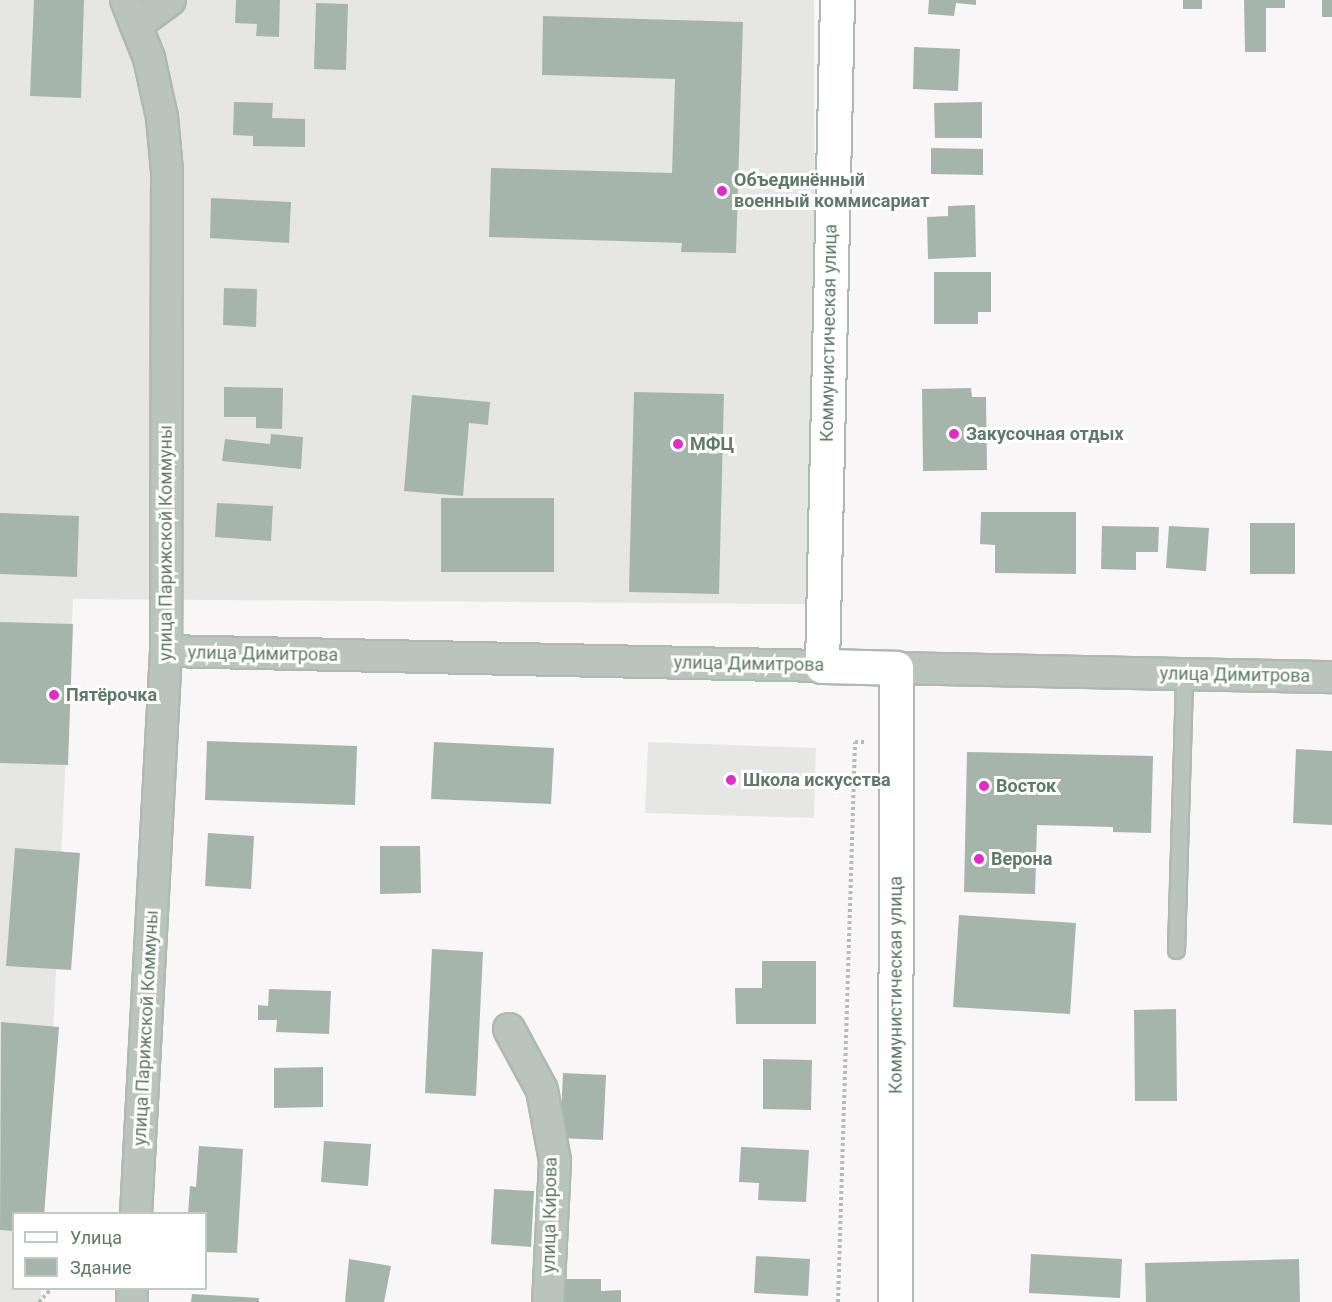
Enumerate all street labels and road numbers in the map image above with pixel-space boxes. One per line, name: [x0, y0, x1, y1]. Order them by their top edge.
street label: Коммунистическая улица: [816, 224, 842, 442]
street label: улица Парижской Коммуны: [155, 425, 177, 661]
street label: улица Димитрова: [187, 642, 339, 666]
street label: улица Димитрова: [673, 652, 825, 676]
street label: улица Димитрова: [1159, 663, 1311, 687]
street label: Коммунистическая улица: [885, 876, 907, 1094]
street label: улица Парижской Коммуны: [129, 910, 163, 1146]
street label: улица Кирова: [538, 1157, 562, 1273]

